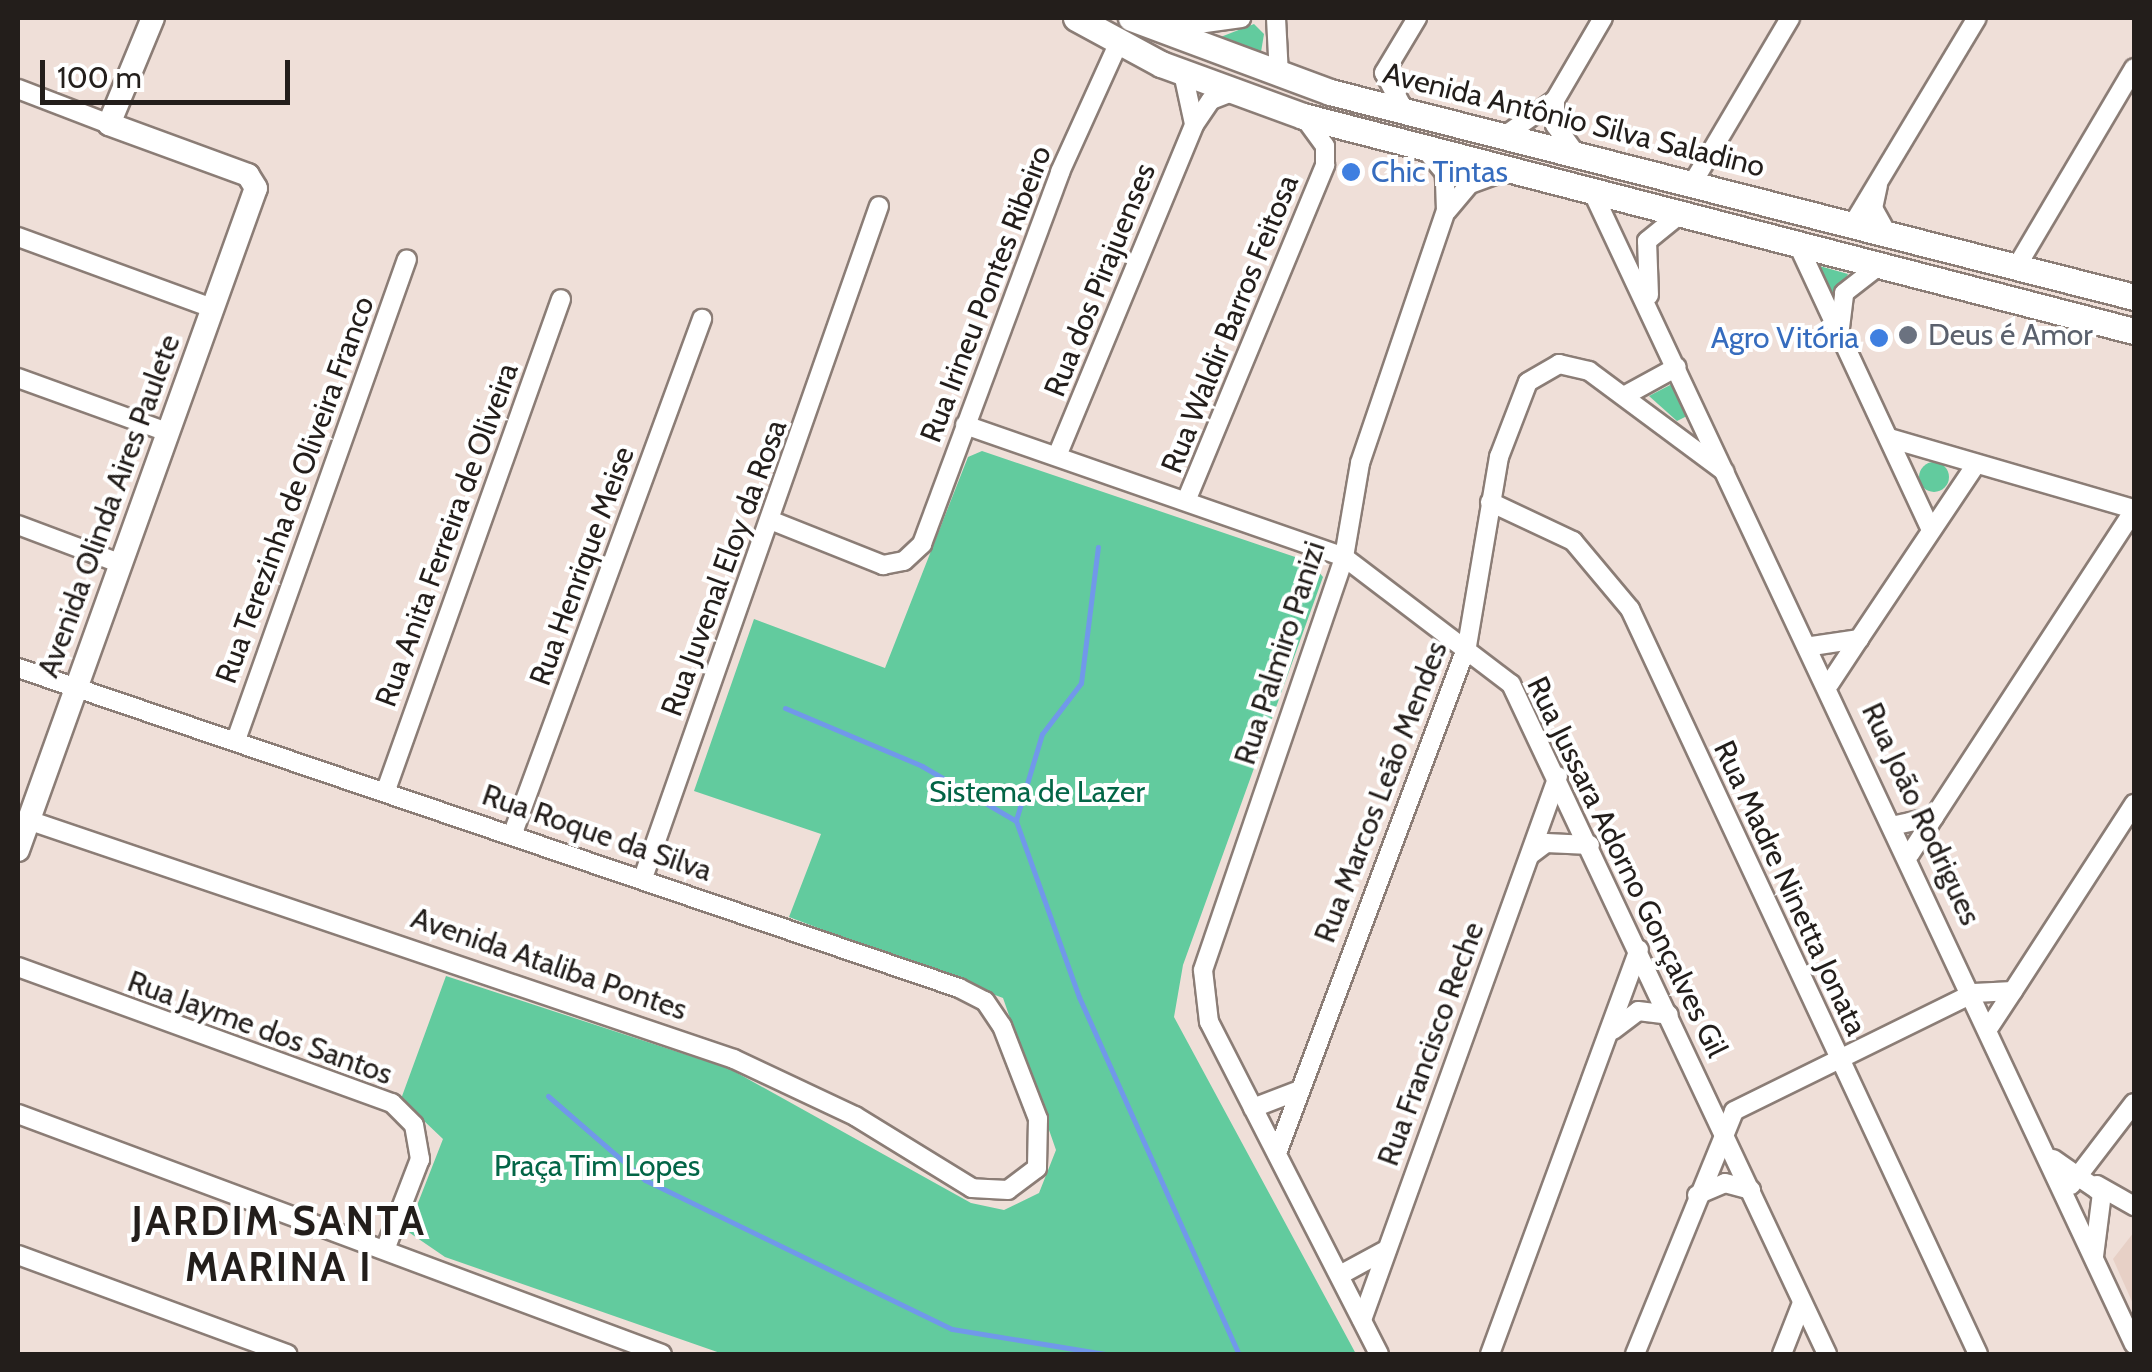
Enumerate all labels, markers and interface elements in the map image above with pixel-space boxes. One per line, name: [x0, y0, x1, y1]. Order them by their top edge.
scale bar: [45, 40, 295, 102]
street label: Avenida Antônio Silva Saladino: [1379, 55, 1769, 185]
text: 100 m: [57, 59, 142, 96]
street label: Rua Irineu Pontes Ribeiro: [913, 141, 1059, 447]
place label: Chic Tintas: [1371, 154, 1508, 190]
street label: Rua dos Pirajuenses: [1037, 158, 1163, 402]
marker: Chic Tintas: [1340, 161, 1362, 183]
street label: Rua Waldir Barros Feitosa: [1154, 170, 1306, 478]
street label: Rua Terezinha de Oliveira Franco: [208, 292, 382, 688]
place label: Deus é Amor: [1928, 317, 2093, 353]
place label: Agro Vitória: [1711, 320, 1859, 356]
marker: Deus é Amor: [1897, 324, 1919, 346]
marker: Agro Vitória: [1868, 327, 1890, 349]
street label: Avenida Olinda Aires Paulete: [30, 330, 188, 682]
street label: Rua Anita Ferreira de Oliveira: [368, 358, 526, 712]
street label: Rua Juvenal Eloy da Rosa: [654, 415, 794, 721]
street label: Rua Henrique Meise: [522, 442, 642, 690]
street label: Rua Palmiro Panizi: [1227, 537, 1333, 769]
street label: Rua Marcos Leão Mendes: [1307, 636, 1455, 948]
street label: Rua Jussara Adorno Gonçalves Gil: [1519, 671, 1735, 1063]
street label: Rua João Rodrigues: [1854, 697, 1988, 931]
street label: Rua Madre Ninetta Jonata: [1706, 735, 1874, 1041]
park label: Sistema de Lazer: [929, 774, 1145, 810]
street label: Rua Roque da Silva: [477, 777, 717, 889]
street label: Avenida Ataliba Pontes: [406, 900, 692, 1028]
street label: Rua Francisco Reche: [1370, 917, 1492, 1171]
street label: Rua Jayme dos Santos: [123, 963, 397, 1093]
park label: Praça Tim Lopes: [494, 1148, 700, 1184]
district label: JARDIM SANTA MARINA I: [131, 1197, 427, 1291]

